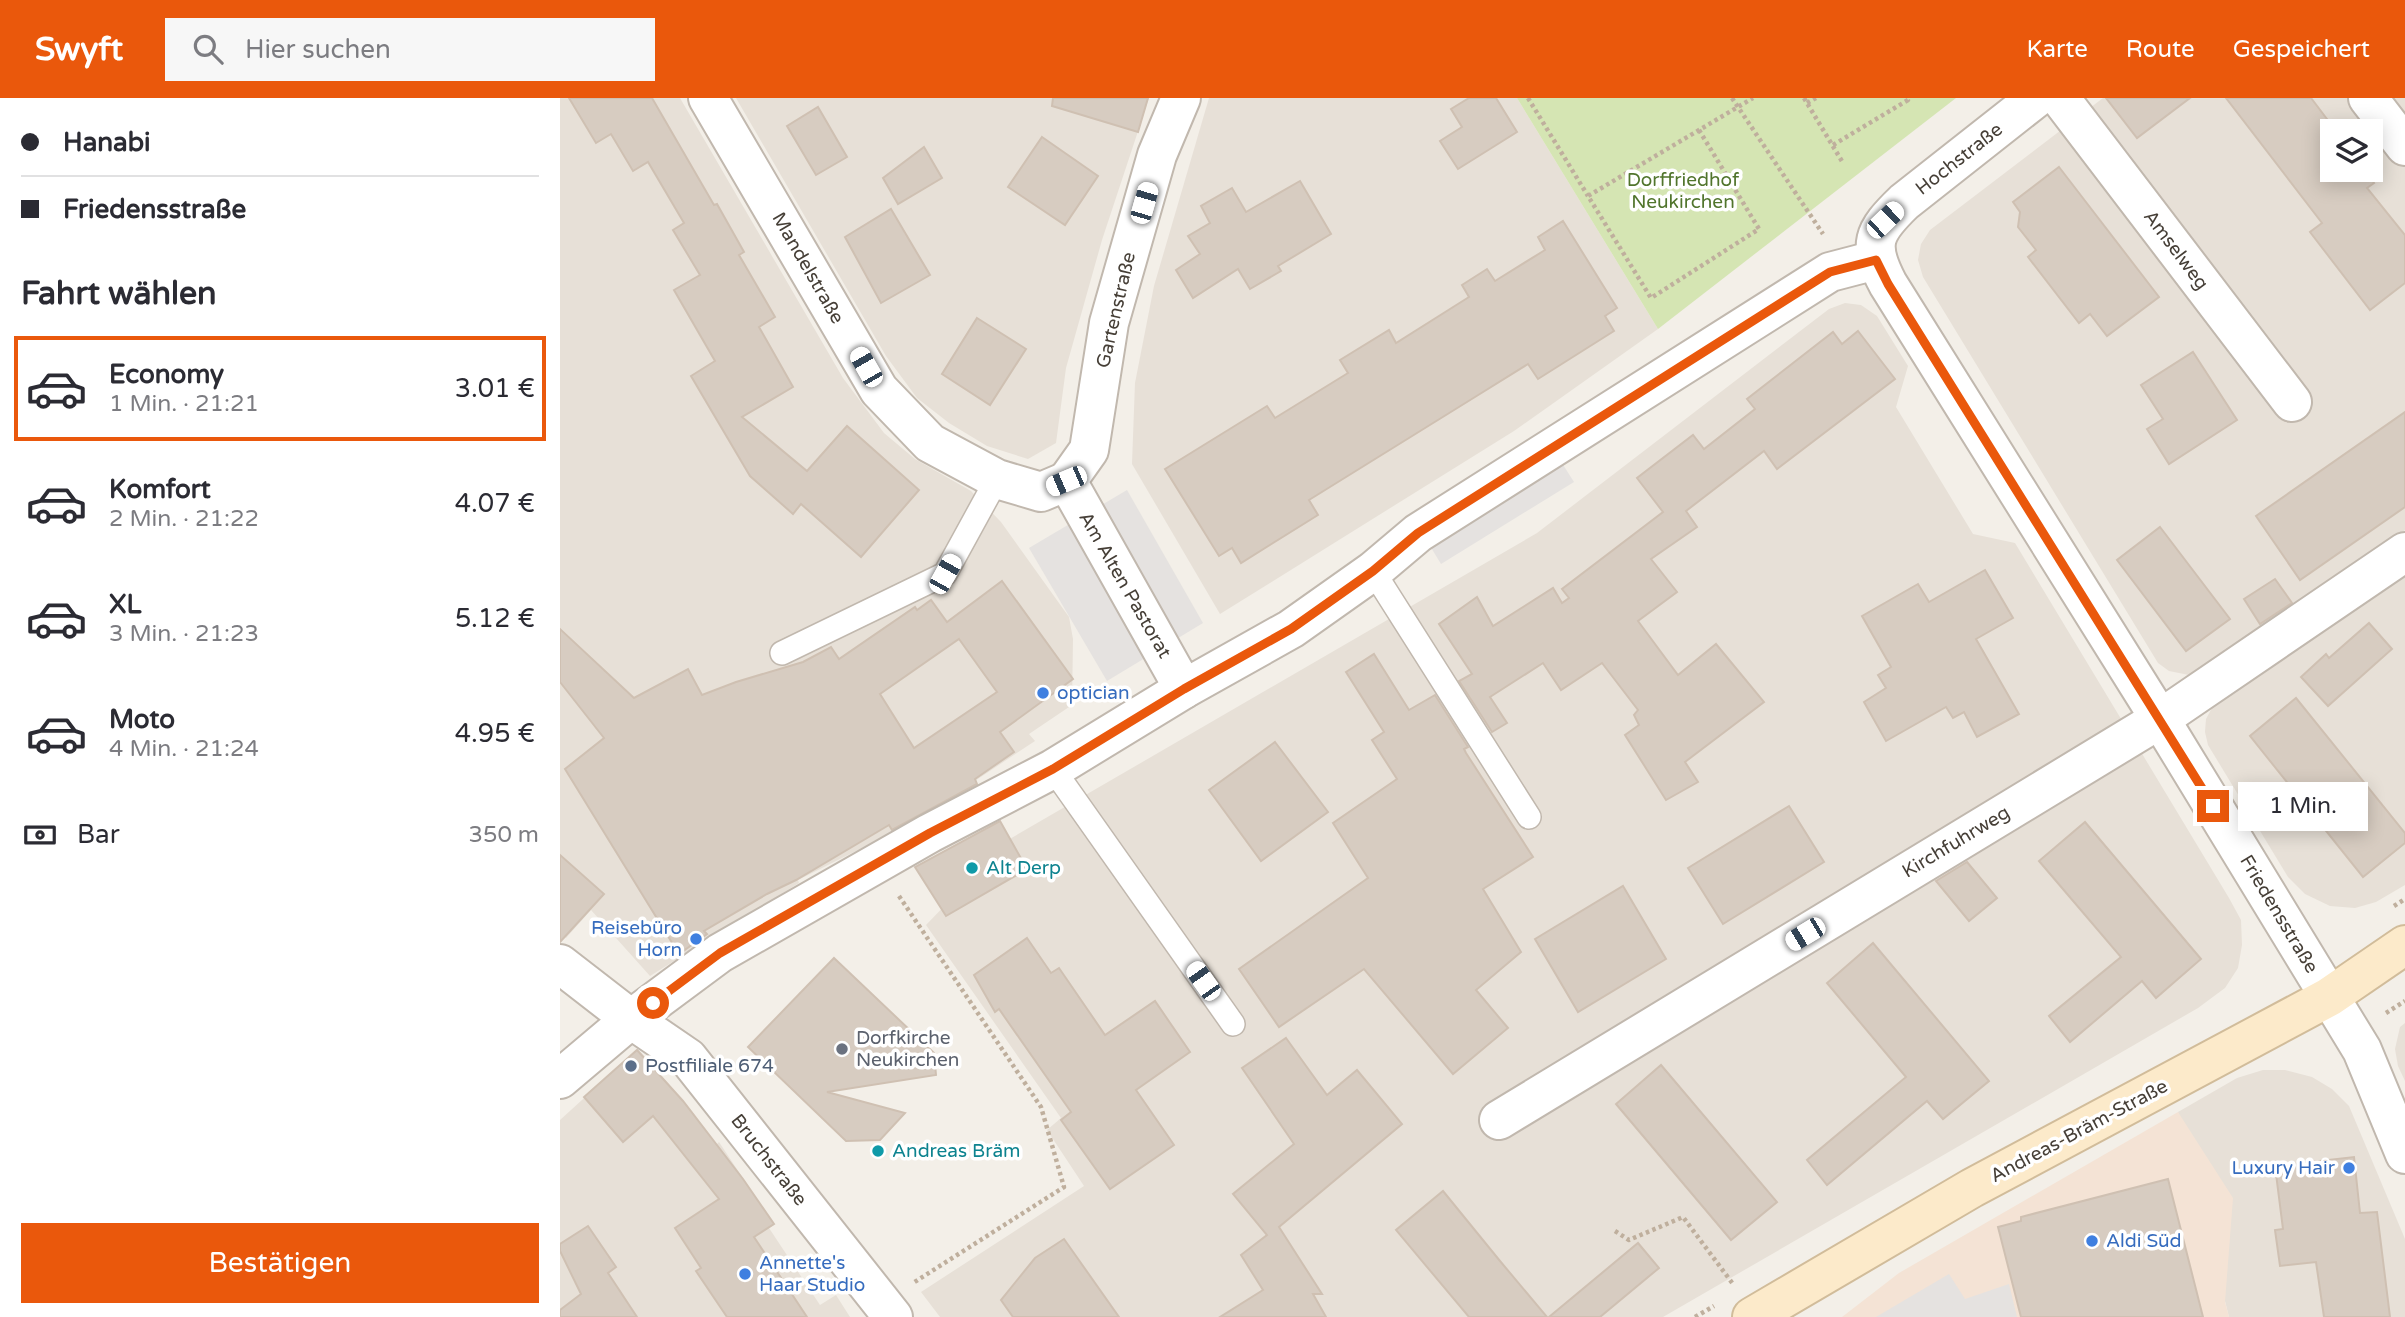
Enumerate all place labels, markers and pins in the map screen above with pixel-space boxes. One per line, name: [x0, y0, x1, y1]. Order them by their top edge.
place label: optician: [1057, 682, 1130, 704]
marker: optician: [1035, 685, 1051, 701]
place label: Alt Derp: [986, 857, 1061, 879]
marker: Alt Derp: [964, 860, 980, 876]
place label: Reisebüro Horn: [591, 917, 682, 961]
marker: Reisebüro Horn: [688, 931, 704, 947]
place label: Dorfkirche Neukirchen: [856, 1027, 959, 1071]
marker: Dorfkirche Neukirchen: [834, 1041, 850, 1057]
place label: Postfiliale 674: [645, 1055, 774, 1077]
marker: Postfiliale 674: [623, 1058, 639, 1074]
place label: Andreas Bräm: [892, 1140, 1021, 1162]
marker: Andreas Bräm: [870, 1143, 886, 1159]
place label: Luxury Hair: [2231, 1157, 2336, 1179]
marker: Luxury Hair: [2341, 1160, 2357, 1176]
place label: Aldi Süd: [2106, 1230, 2182, 1252]
marker: Aldi Süd: [2084, 1233, 2100, 1249]
place label: Annette's Haar Studio: [759, 1252, 865, 1296]
marker: Annette's Haar Studio: [737, 1266, 753, 1282]

